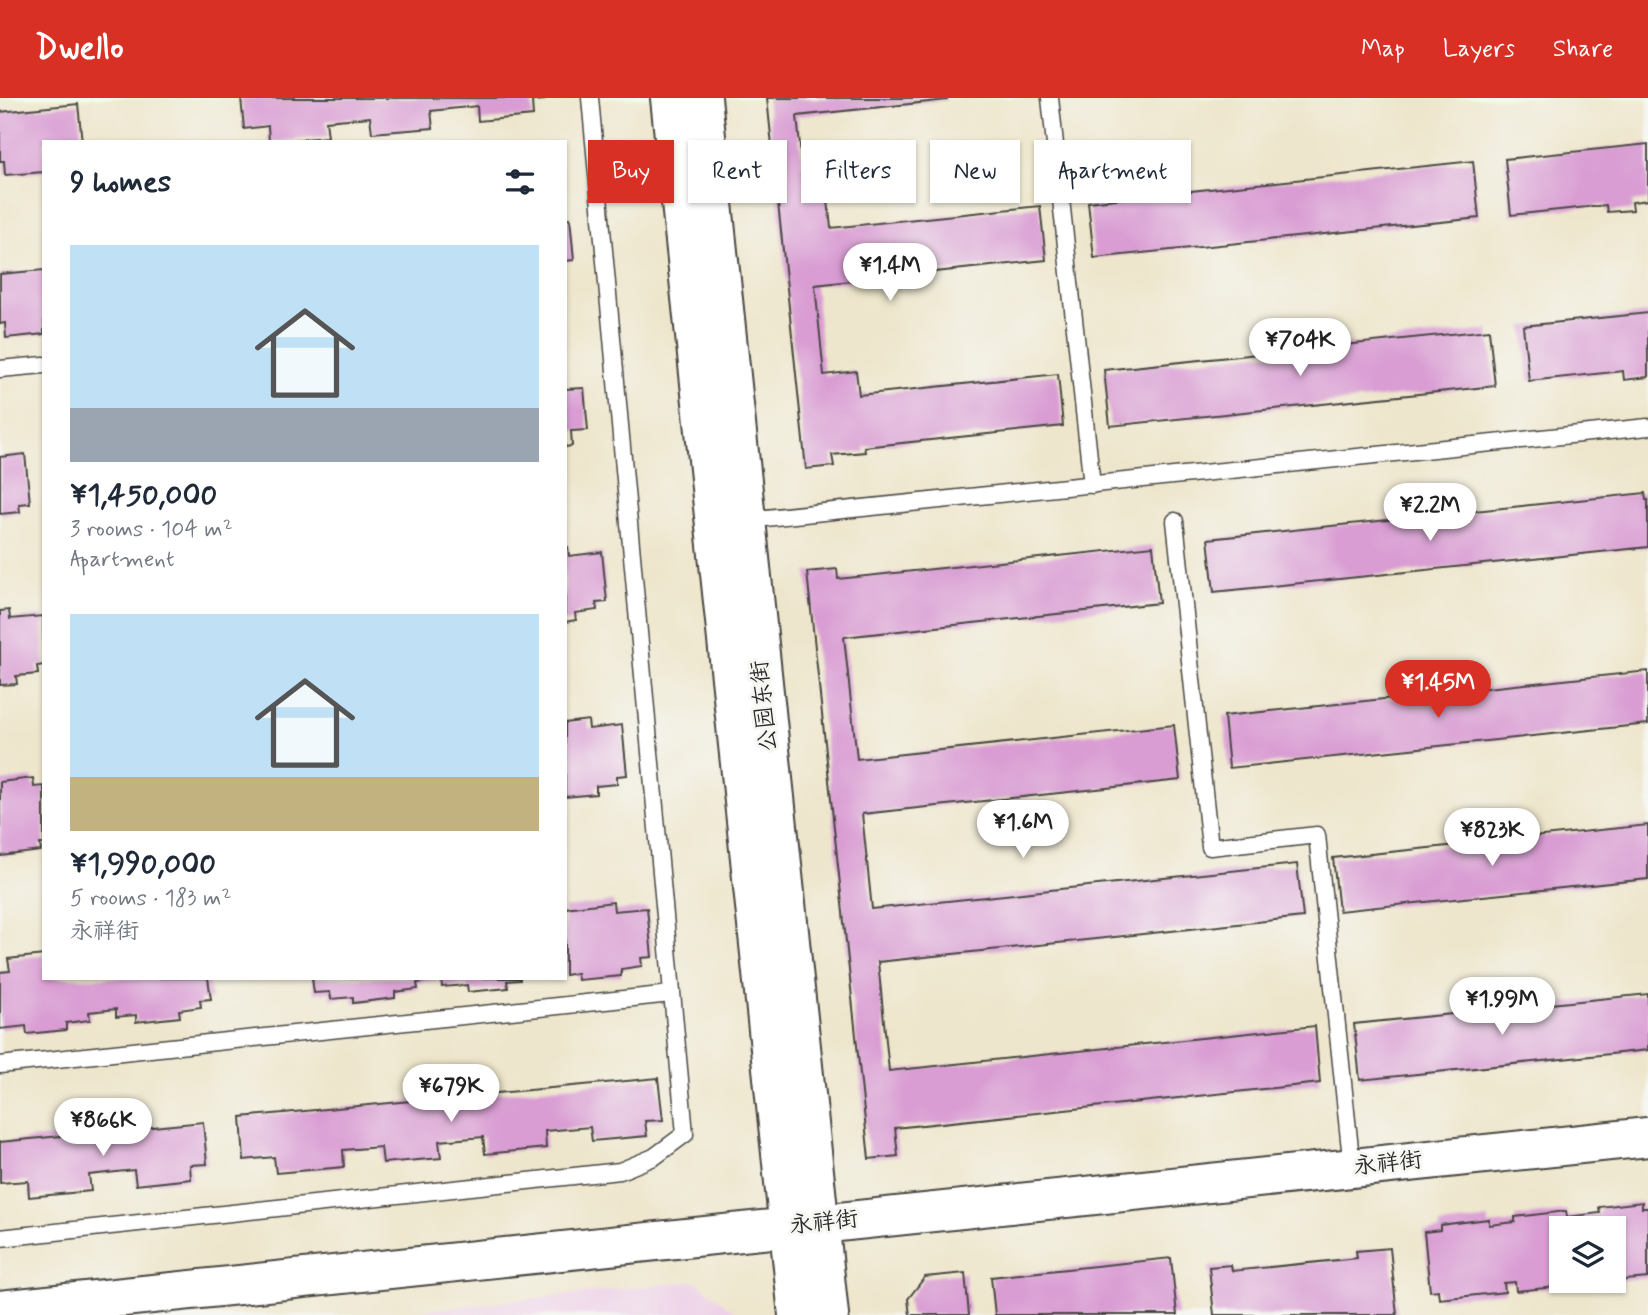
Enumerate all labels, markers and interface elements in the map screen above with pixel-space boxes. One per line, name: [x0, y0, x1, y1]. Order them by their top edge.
text: Dwello: [35, 27, 124, 71]
text: Map: [1361, 34, 1405, 65]
text: Layers: [1443, 34, 1515, 65]
text: Share: [1553, 34, 1613, 65]
chip: Buy: [588, 140, 674, 203]
chip: Rent: [688, 140, 787, 203]
chip: Filters: [801, 140, 916, 203]
chip: New: [930, 140, 1020, 203]
chip: Apartment: [1034, 140, 1191, 203]
text: 9 homes: [70, 163, 171, 202]
icon: filters: [501, 163, 539, 201]
pin: ¥1.4M: [841, 244, 939, 303]
text: ¥1.4M: [859, 251, 921, 281]
icon: home: [242, 290, 368, 416]
pin: ¥704K: [1251, 318, 1349, 378]
text: ¥704K: [1265, 326, 1335, 356]
text: ¥1,450,000: [70, 476, 217, 515]
pin: ¥2.2M: [1381, 484, 1479, 543]
text: ¥2.2M: [1400, 491, 1460, 521]
text: 3 rooms · 104 m²: [70, 515, 233, 545]
text: Apartment: [70, 545, 175, 575]
street label: 公园东街: [745, 659, 785, 753]
icon: home: [242, 660, 368, 786]
pin: ¥1.45M: [1381, 660, 1495, 720]
text: ¥1.45M: [1401, 668, 1475, 698]
pin: ¥1.6M: [974, 800, 1072, 860]
text: ¥1.6M: [993, 808, 1053, 838]
pin: ¥823K: [1443, 808, 1541, 868]
text: ¥823K: [1460, 816, 1524, 846]
text: ¥1,990,000: [70, 845, 216, 884]
text: 5 rooms · 183 m²: [70, 884, 231, 914]
text: 永祥街: [70, 917, 139, 947]
pin: ¥1.99M: [1445, 978, 1559, 1037]
text: ¥1.99M: [1465, 985, 1539, 1015]
pin: ¥679K: [402, 1065, 500, 1124]
text: ¥679K: [419, 1072, 483, 1102]
pin: ¥866K: [54, 1098, 152, 1158]
text: ¥866K: [70, 1106, 136, 1136]
street label: 永祥街: [1352, 1145, 1424, 1183]
street label: 永祥街: [788, 1204, 860, 1242]
map controls: [1549, 1216, 1626, 1293]
button: layers: [1549, 1216, 1626, 1293]

